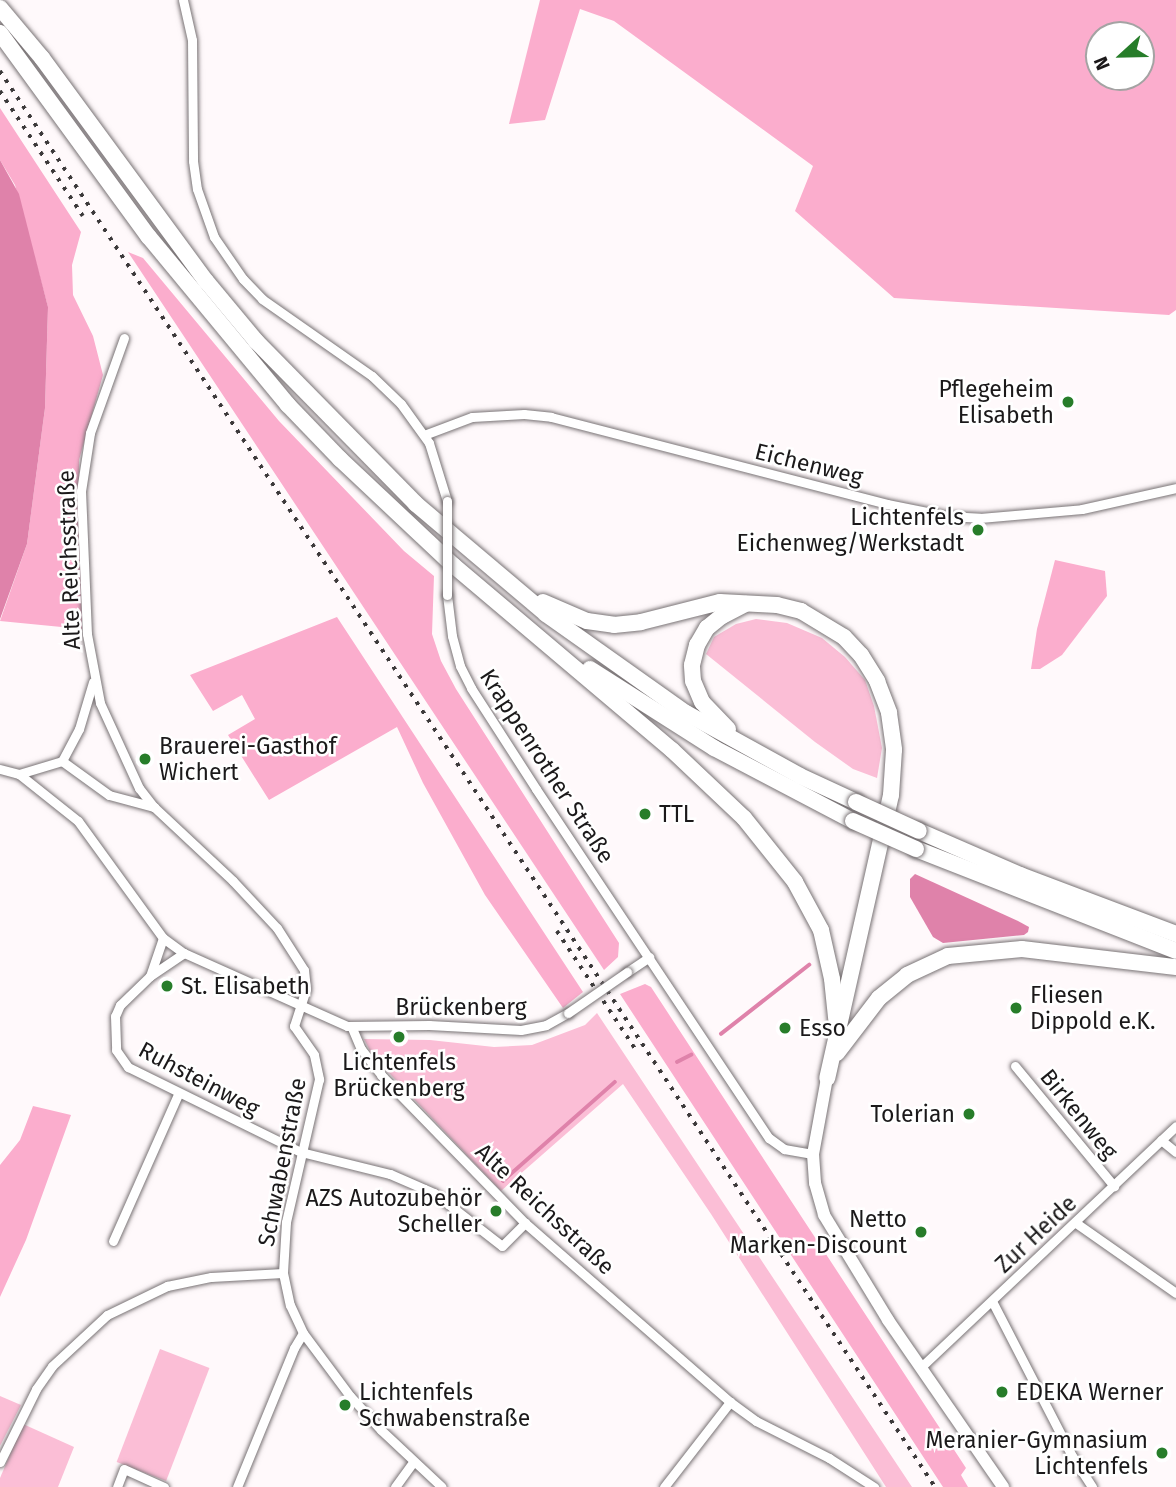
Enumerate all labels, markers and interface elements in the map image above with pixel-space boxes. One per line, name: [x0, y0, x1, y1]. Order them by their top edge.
north arrow: [1085, 21, 1155, 91]
text: N: [1089, 53, 1115, 73]
place label: Pflegeheim Elisabeth: [938, 375, 1054, 429]
marker: Pflegeheim Elisabeth: [1060, 394, 1076, 410]
street label: Eichenweg: [752, 437, 866, 491]
street label: Alte Reichsstraße: [52, 470, 86, 650]
place label: Lichtenfels Eichenweg/Werkstadt: [736, 503, 964, 557]
marker: Lichtenfels Eichenweg/Werkstadt: [970, 522, 986, 538]
street label: Krappenrother Straße: [474, 664, 620, 868]
place label: Brauerei-Gasthof Wichert: [159, 732, 336, 786]
marker: Brauerei-Gasthof Wichert: [137, 751, 153, 767]
place label: TTL: [659, 800, 694, 828]
marker: TTL: [637, 806, 653, 822]
place label: St. Elisabeth: [181, 972, 310, 1000]
marker: St. Elisabeth: [159, 978, 175, 994]
place label: Fliesen Dippold e.K.: [1030, 981, 1155, 1035]
street label: Brückenberg: [395, 993, 527, 1021]
marker: Fliesen Dippold e.K.: [1008, 1000, 1024, 1016]
place label: Esso: [799, 1014, 846, 1042]
marker: Esso: [777, 1020, 793, 1036]
marker: Lichtenfels Brückenberg: [391, 1029, 407, 1045]
street label: Ruhsteinweg: [134, 1036, 264, 1122]
place label: Lichtenfels Brückenberg: [333, 1048, 465, 1102]
street label: Birkenweg: [1034, 1063, 1124, 1165]
street label: Schwabenstraße: [252, 1075, 312, 1249]
place label: Tolerian: [870, 1100, 955, 1128]
marker: Tolerian: [961, 1106, 977, 1122]
street label: Alte Reichsstraße: [470, 1138, 620, 1280]
place label: AZS Autozubehör Scheller: [306, 1184, 482, 1238]
street label: Zur Heide: [990, 1190, 1082, 1278]
marker: AZS Autozubehör Scheller: [488, 1203, 504, 1219]
place label: Netto Marken-Discount: [730, 1205, 907, 1259]
marker: Netto Marken-Discount: [913, 1224, 929, 1240]
place label: Lichtenfels Schwabenstraße: [359, 1378, 530, 1432]
place label: EDEKA Werner: [1016, 1378, 1163, 1406]
marker: EDEKA Werner: [994, 1384, 1010, 1400]
marker: Lichtenfels Schwabenstraße: [337, 1397, 353, 1413]
place label: Meranier-Gymnasium Lichtenfels: [925, 1426, 1148, 1480]
marker: Meranier-Gymnasium Lichtenfels: [1154, 1445, 1170, 1461]

